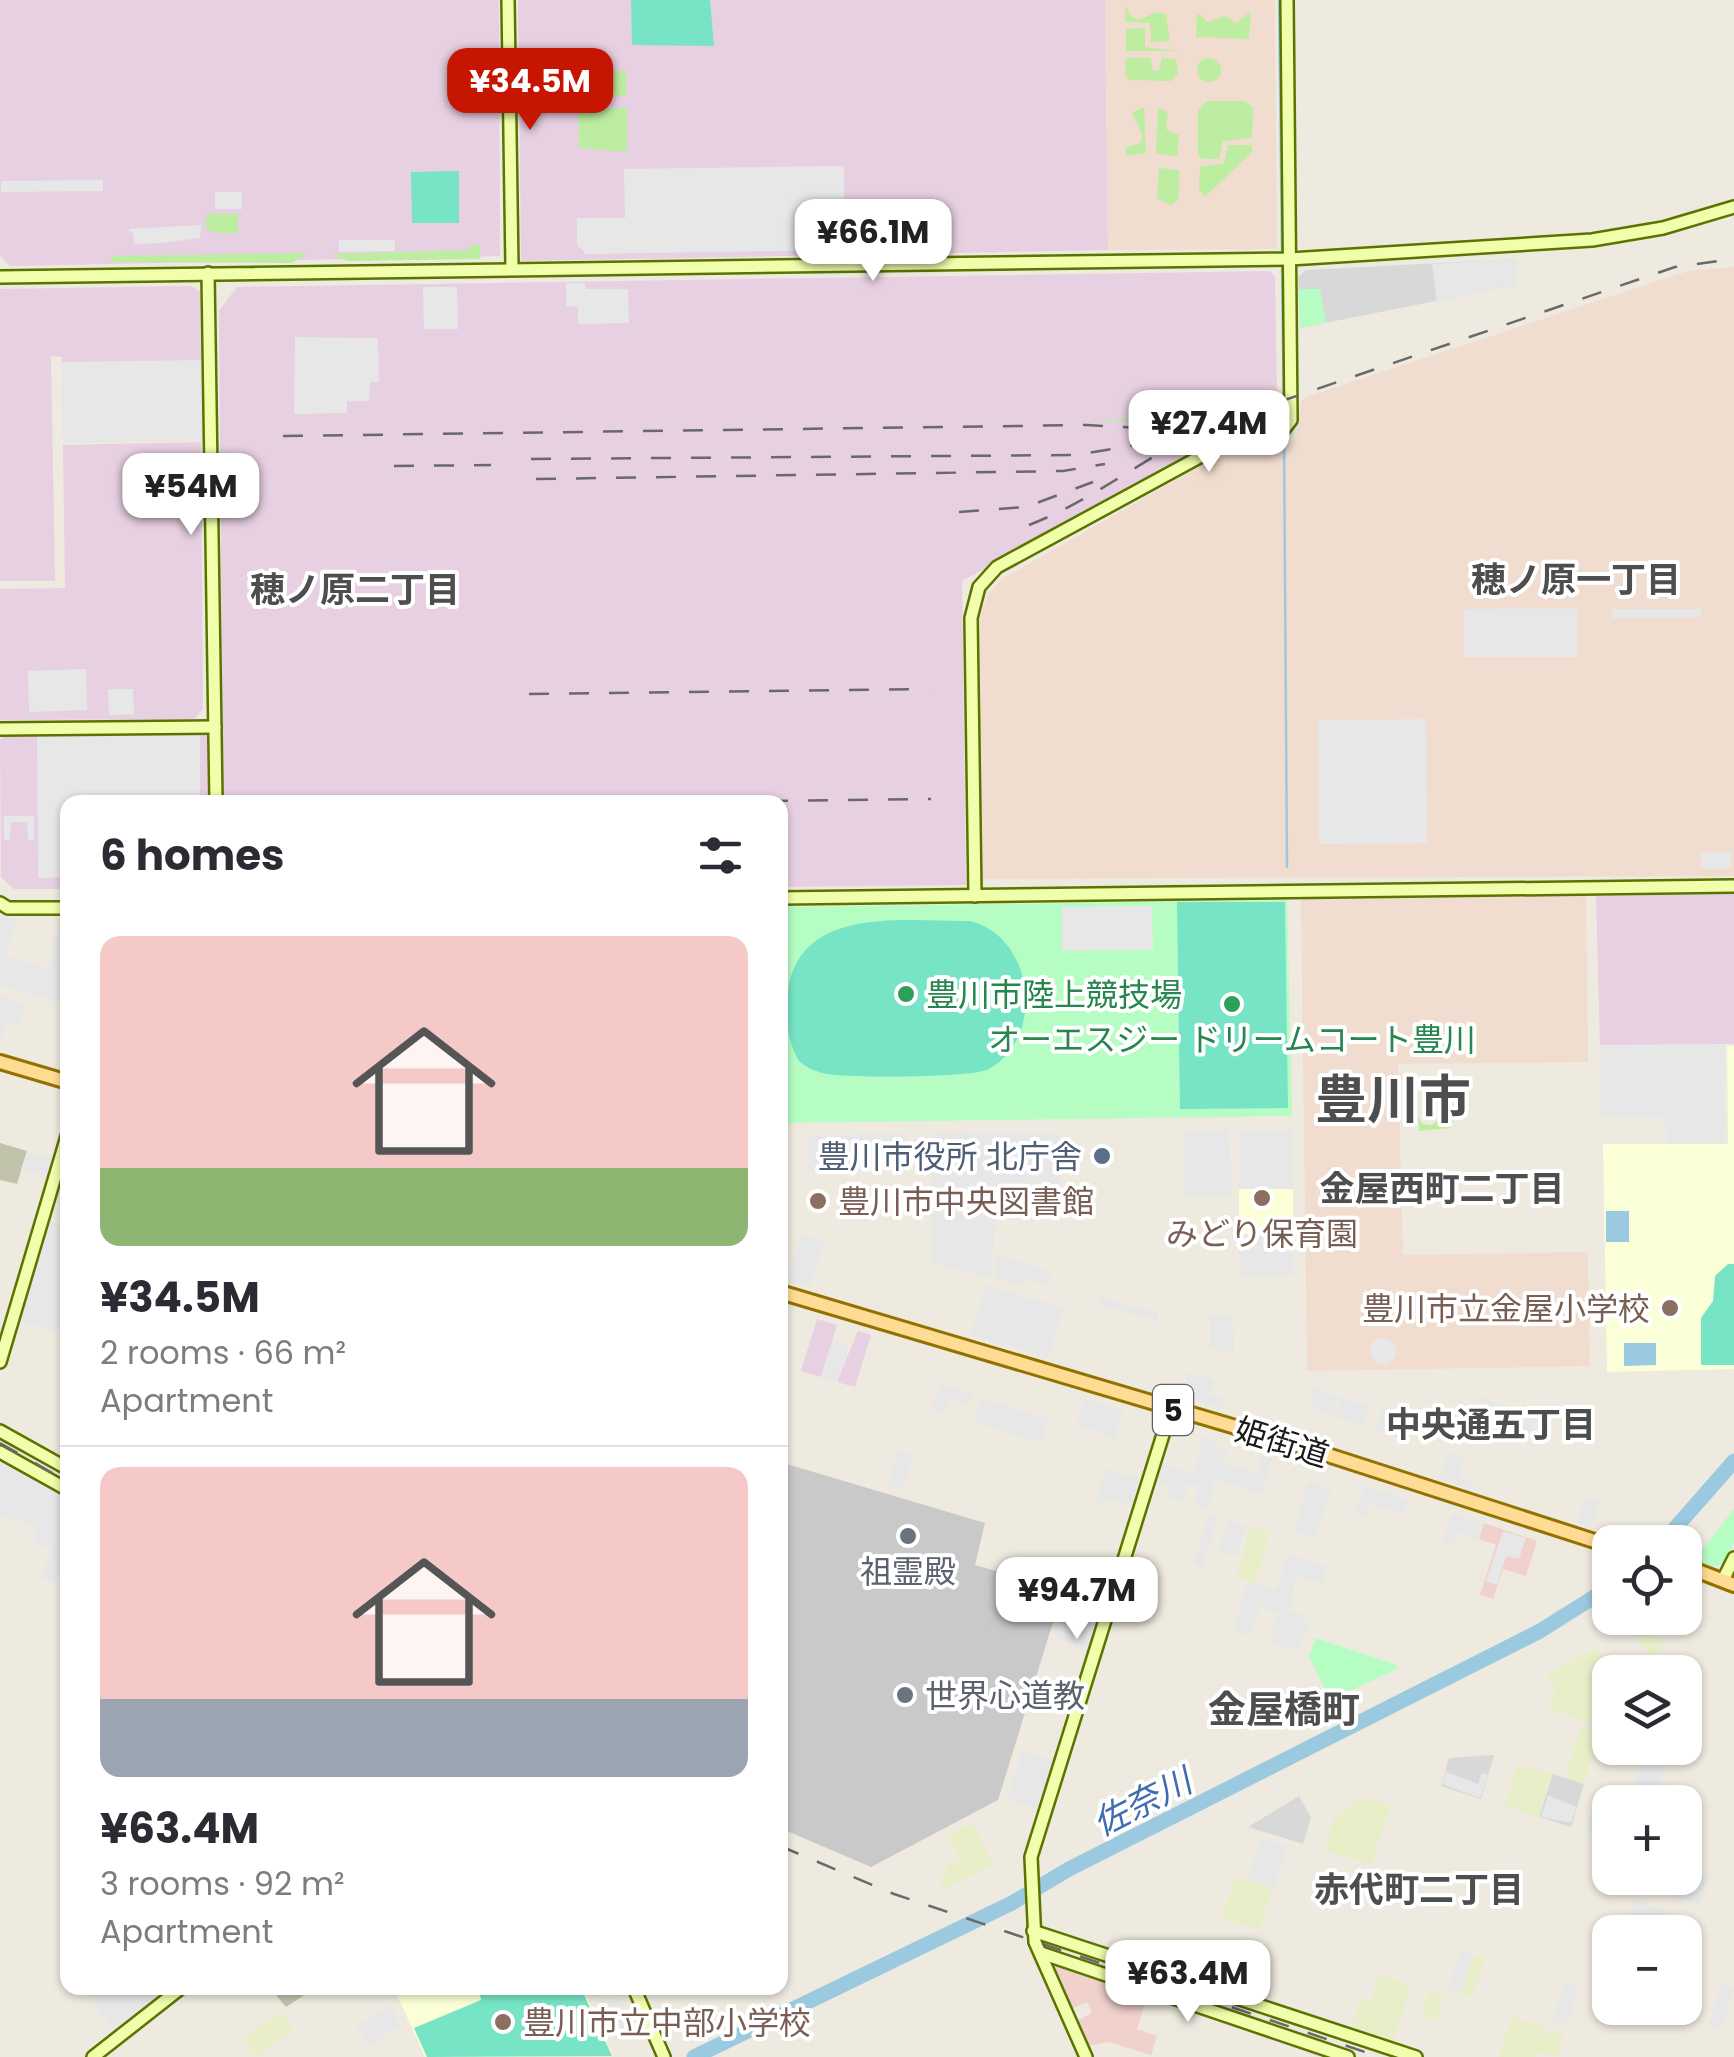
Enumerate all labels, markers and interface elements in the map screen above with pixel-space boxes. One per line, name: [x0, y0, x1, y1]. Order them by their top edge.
pin: ¥34.5M: [449, 48, 611, 133]
text: ¥34.5M: [469, 58, 591, 103]
pin: ¥66.1M: [792, 199, 954, 284]
text: ¥66.1M: [817, 209, 929, 254]
pin: ¥27.4M: [1128, 390, 1290, 475]
text: ¥27.4M: [1151, 400, 1267, 445]
pin: ¥54M: [132, 453, 250, 538]
text: ¥54M: [144, 463, 238, 508]
district label: 穂ノ原一丁目: [1471, 555, 1681, 604]
district label: 穂ノ原二丁目: [250, 565, 460, 614]
text: 6 homes: [100, 826, 285, 885]
icon: filters: [693, 828, 748, 883]
place label: 豊川市陸上競技場: [926, 972, 1182, 1017]
marker: 豊川市陸上競技場: [895, 983, 917, 1005]
marker: オーエスジー ドリームコート豊川: [1221, 993, 1243, 1015]
icon: home: [334, 1001, 514, 1181]
place label: オーエスジー ドリームコート豊川: [988, 1017, 1476, 1062]
district label: 豊川市: [1315, 1063, 1471, 1136]
place label: 豊川市役所 北庁舎: [817, 1134, 1082, 1179]
marker: 豊川市役所 北庁舎: [1091, 1145, 1113, 1167]
district label: 金屋西町二丁目: [1319, 1164, 1565, 1213]
place label: 豊川市中央図書館: [838, 1179, 1094, 1224]
marker: みどり保育園: [1251, 1187, 1273, 1209]
marker: 豊川市中央図書館: [807, 1190, 829, 1212]
place label: みどり保育園: [1166, 1211, 1358, 1256]
text: ¥34.5M: [100, 1268, 260, 1327]
place label: 豊川市立金屋小学校: [1362, 1286, 1650, 1331]
marker: 豊川市立金屋小学校: [1659, 1297, 1681, 1319]
text: 2 rooms · 66 m²: [100, 1330, 346, 1375]
text: Apartment: [100, 1378, 273, 1423]
road number: 5: [1153, 1385, 1193, 1435]
district label: 中央通五丁目: [1386, 1400, 1596, 1449]
street label: 姫街道: [1230, 1406, 1334, 1478]
marker: 祖霊殿: [897, 1525, 919, 1547]
map controls: [1592, 1525, 1702, 2025]
button: locate: [1592, 1525, 1702, 1635]
icon: home: [334, 1532, 514, 1712]
place label: 祖霊殿: [860, 1549, 956, 1594]
pin: ¥94.7M: [996, 1557, 1158, 1642]
text: ¥94.7M: [1018, 1567, 1136, 1612]
button: layers: [1592, 1655, 1702, 1765]
place label: 世界心道教: [925, 1673, 1085, 1718]
district label: 金屋橋町: [1208, 1683, 1360, 1736]
marker: 世界心道教: [894, 1684, 916, 1706]
water label: 佐奈川: [1084, 1755, 1203, 1848]
button: +: [1592, 1785, 1702, 1895]
text: ¥63.4M: [100, 1799, 259, 1858]
text: 3 rooms · 92 m²: [100, 1861, 344, 1906]
district label: 赤代町二丁目: [1314, 1865, 1524, 1914]
text: Apartment: [100, 1909, 273, 1954]
button: −: [1592, 1915, 1702, 2025]
pin: ¥63.4M: [1107, 1940, 1269, 2025]
text: ¥63.4M: [1127, 1950, 1249, 1995]
place label: 豊川市立中部小学校: [523, 2000, 811, 2045]
marker: 豊川市立中部小学校: [492, 2011, 514, 2033]

